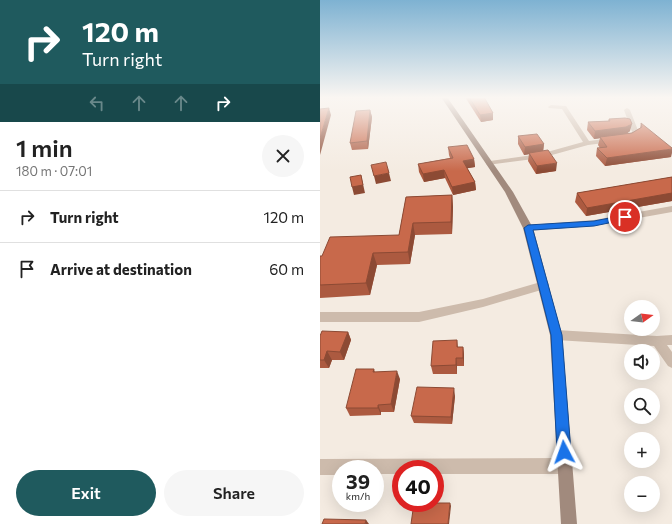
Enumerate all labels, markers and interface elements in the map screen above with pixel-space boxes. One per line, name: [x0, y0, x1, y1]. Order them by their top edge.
text: 120 m: [82, 14, 159, 48]
icon: right: [16, 16, 68, 68]
text: Turn right: [82, 48, 162, 70]
icon: left: [86, 92, 108, 114]
icon: ahead: [128, 92, 150, 114]
icon: ahead: [170, 92, 192, 114]
icon: right: [212, 92, 234, 114]
text: 1 min: [16, 133, 73, 162]
button: close: [262, 135, 304, 177]
text: 180 m · 07:01: [16, 163, 92, 179]
pin: [608, 200, 642, 234]
icon: right: [16, 206, 38, 228]
icon: arrive: [614, 206, 636, 228]
text: Turn right: [50, 208, 119, 226]
text: 120 m: [264, 208, 304, 226]
icon: arrive: [16, 258, 38, 280]
text: Arrive at destination: [50, 260, 192, 278]
text: 60 m: [269, 260, 304, 278]
north arrow: [624, 300, 660, 336]
map controls: [624, 300, 660, 512]
button: sound: [624, 344, 660, 380]
button: search: [624, 388, 660, 424]
position arrow: [543, 431, 585, 473]
button: +: [624, 432, 660, 468]
speed limit sign: 40: [392, 460, 444, 512]
text: 39: [346, 469, 370, 493]
button: Exit: [16, 470, 156, 516]
button: Share: [164, 470, 304, 516]
button: −: [624, 476, 660, 512]
text: km/h: [346, 490, 370, 502]

